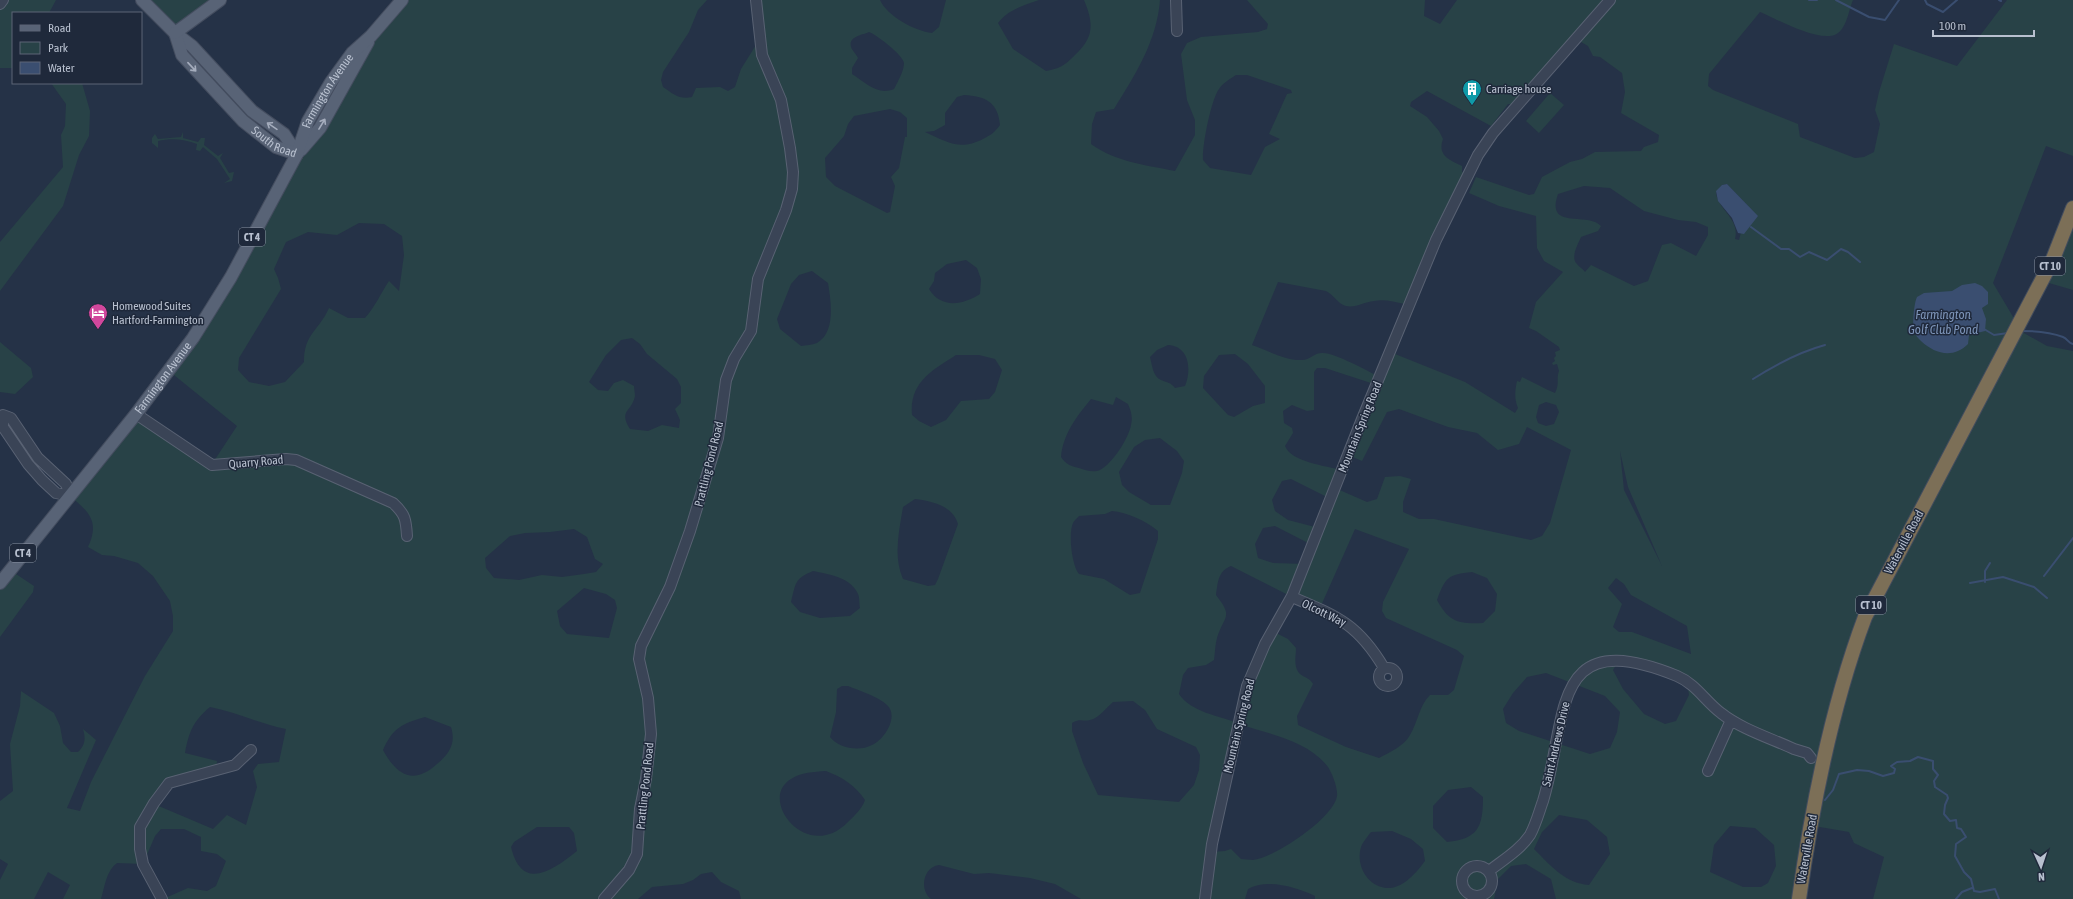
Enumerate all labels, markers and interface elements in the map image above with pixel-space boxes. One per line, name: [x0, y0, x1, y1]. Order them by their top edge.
legend: [12, 12, 142, 84]
scale bar: [1933, 12, 2034, 38]
text: 100 m: [1939, 19, 1966, 33]
text: Road: [48, 21, 71, 35]
text: Park: [48, 41, 69, 55]
street label: Farmington Avenue: [299, 51, 356, 130]
text: Water: [48, 61, 75, 75]
one-way arrow: [187, 62, 197, 72]
building icon: Carriage house: [1461, 78, 1483, 106]
place label: Carriage house: [1486, 82, 1551, 96]
one-way arrow: [318, 119, 326, 130]
one-way arrow: [266, 121, 277, 130]
street label: South Road: [249, 123, 298, 160]
road number: CT 4: [239, 228, 265, 246]
road number: CT 10: [2035, 257, 2065, 275]
place label: Homewood Suites Hartford-Farmington: [112, 299, 204, 327]
hotel icon: Homewood Suites Hartford-Farmington: [87, 302, 109, 330]
water label: Farmington Golf Club Pond: [1908, 307, 1978, 337]
street label: Farmington Avenue: [132, 339, 194, 416]
street label: Mountain Spring Road: [1335, 379, 1385, 475]
street label: Prattling Pond Road: [692, 420, 726, 508]
street label: Quarry Road: [228, 453, 284, 471]
street label: Waterville Road: [1881, 508, 1927, 576]
road number: CT 4: [10, 544, 36, 562]
street label: Olcott Way: [1300, 596, 1348, 630]
road number: CT 10: [1856, 596, 1886, 614]
street label: Mountain Spring Road: [1220, 677, 1258, 775]
street label: Saint Andrews Drive: [1539, 700, 1573, 788]
street label: Prattling Pond Road: [633, 742, 657, 830]
street label: Waterville Road: [1794, 813, 1820, 885]
north arrow: [2021, 847, 2061, 887]
text: N: [2038, 871, 2045, 883]

